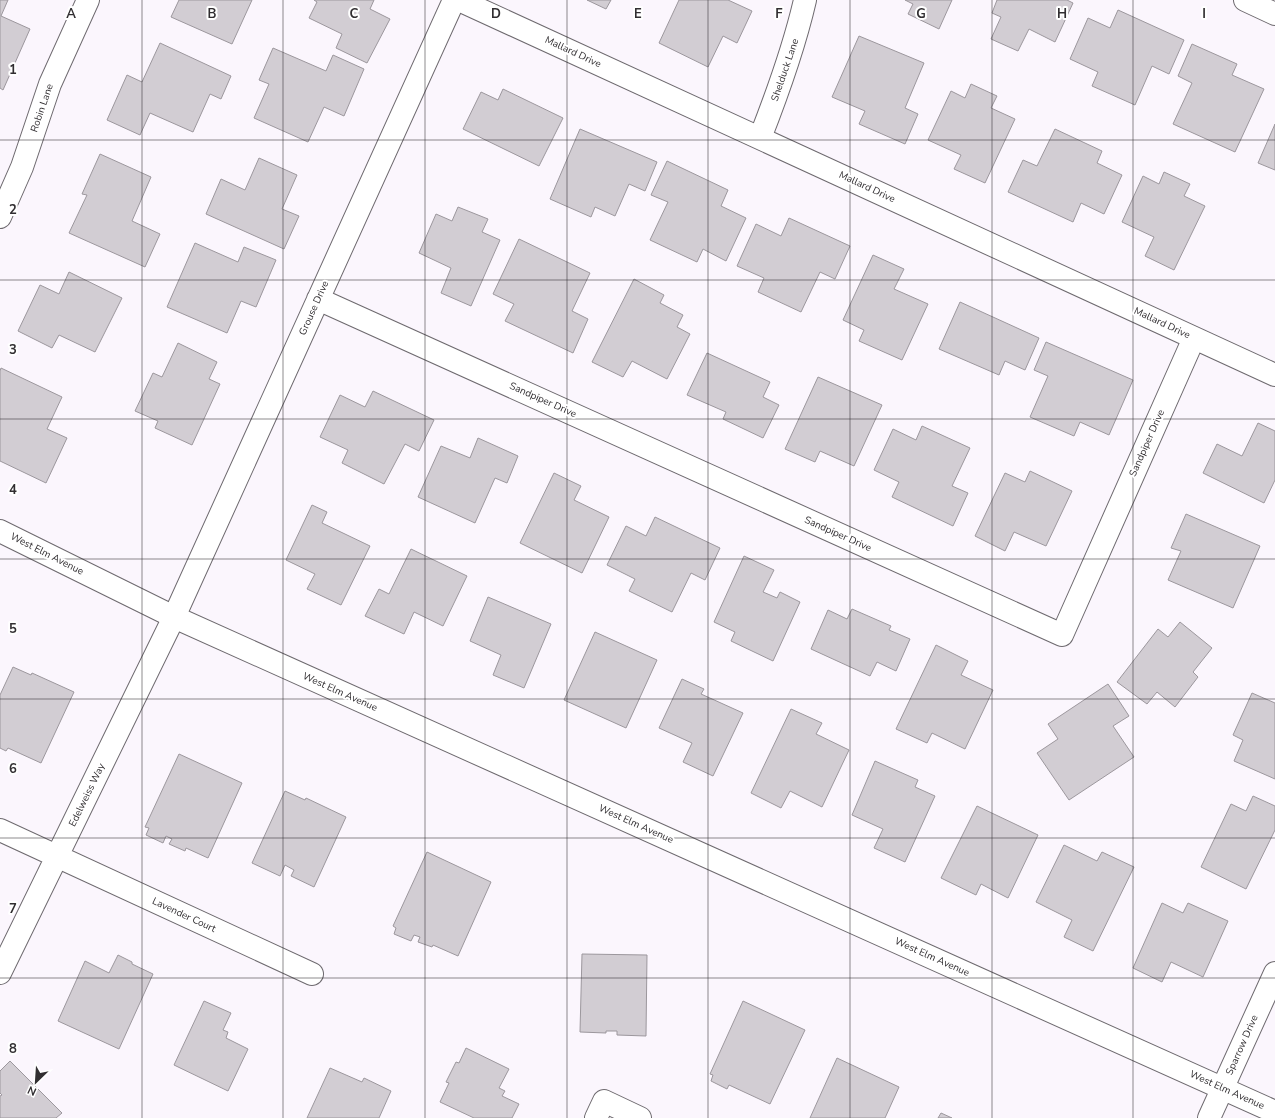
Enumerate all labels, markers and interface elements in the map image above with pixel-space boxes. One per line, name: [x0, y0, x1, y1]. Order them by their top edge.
text: A: [66, 5, 76, 23]
text: B: [208, 5, 217, 23]
text: C: [350, 5, 359, 23]
text: D: [491, 5, 501, 23]
text: E: [634, 5, 642, 23]
text: F: [775, 5, 783, 23]
text: G: [916, 5, 926, 23]
text: H: [1057, 5, 1067, 23]
text: I: [1202, 5, 1206, 23]
street label: Mallard Drive: [543, 33, 603, 71]
street label: Shelduck Lane: [768, 37, 802, 103]
text: 1: [9, 61, 17, 79]
street label: Robin Lane: [27, 82, 57, 134]
street label: Mallard Drive: [837, 168, 897, 206]
text: 2: [9, 201, 17, 219]
street label: Grouse Drive: [296, 278, 332, 338]
street label: Mallard Drive: [1132, 304, 1192, 342]
text: 3: [9, 341, 17, 359]
street label: Sandpiper Drive: [507, 379, 579, 421]
street label: Sandpiper Drive: [1126, 407, 1168, 479]
text: 4: [9, 481, 17, 499]
street label: Sandpiper Drive: [802, 513, 874, 555]
street label: West Elm Avenue: [8, 529, 86, 579]
text: 5: [9, 620, 17, 638]
street label: West Elm Avenue: [300, 669, 380, 715]
text: 6: [9, 760, 17, 778]
street label: Edelweiss Way: [66, 760, 109, 829]
street label: West Elm Avenue: [596, 801, 676, 847]
street label: Lavender Court: [150, 894, 219, 936]
text: 7: [9, 900, 17, 918]
street label: West Elm Avenue: [892, 934, 972, 980]
street label: Sparrow Drive: [1222, 1013, 1262, 1077]
text: 8: [9, 1040, 17, 1058]
north arrow: [16, 1062, 56, 1102]
street label: West Elm Avenue: [1187, 1067, 1267, 1113]
text: N: [25, 1082, 39, 1099]

